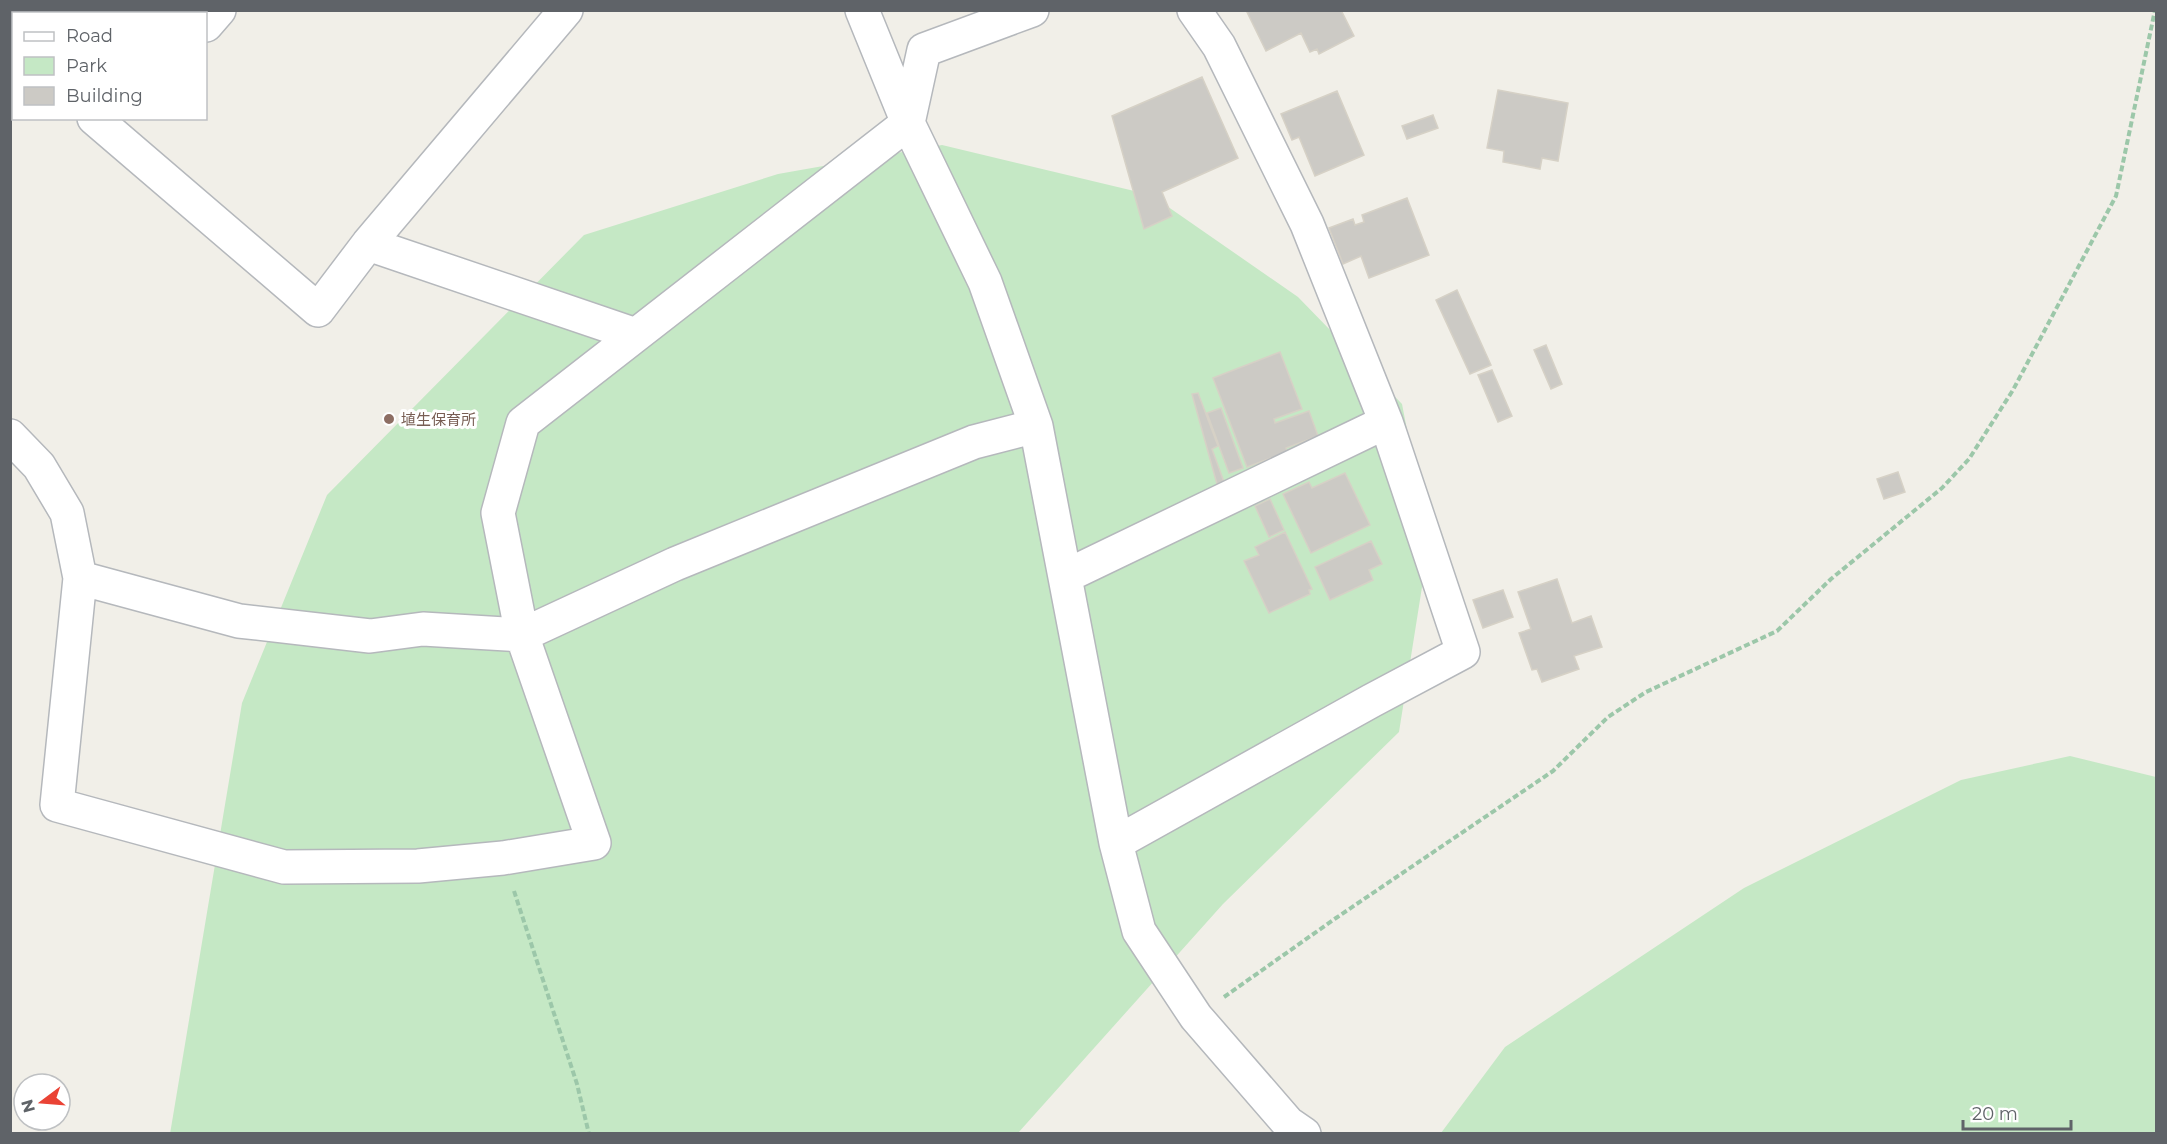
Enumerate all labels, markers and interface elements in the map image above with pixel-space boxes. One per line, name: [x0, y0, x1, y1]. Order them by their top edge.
legend: [12, 12, 207, 120]
text: Road: [66, 25, 113, 47]
text: Park: [66, 55, 107, 77]
text: Building: [66, 85, 143, 107]
place label: 埴生保育所: [401, 410, 476, 429]
marker: 埴生保育所: [382, 412, 396, 426]
north arrow: [12, 1072, 72, 1132]
scale bar: [1963, 1093, 2071, 1131]
text: N: [17, 1097, 39, 1115]
text: 20 m: [1972, 1103, 2018, 1125]

